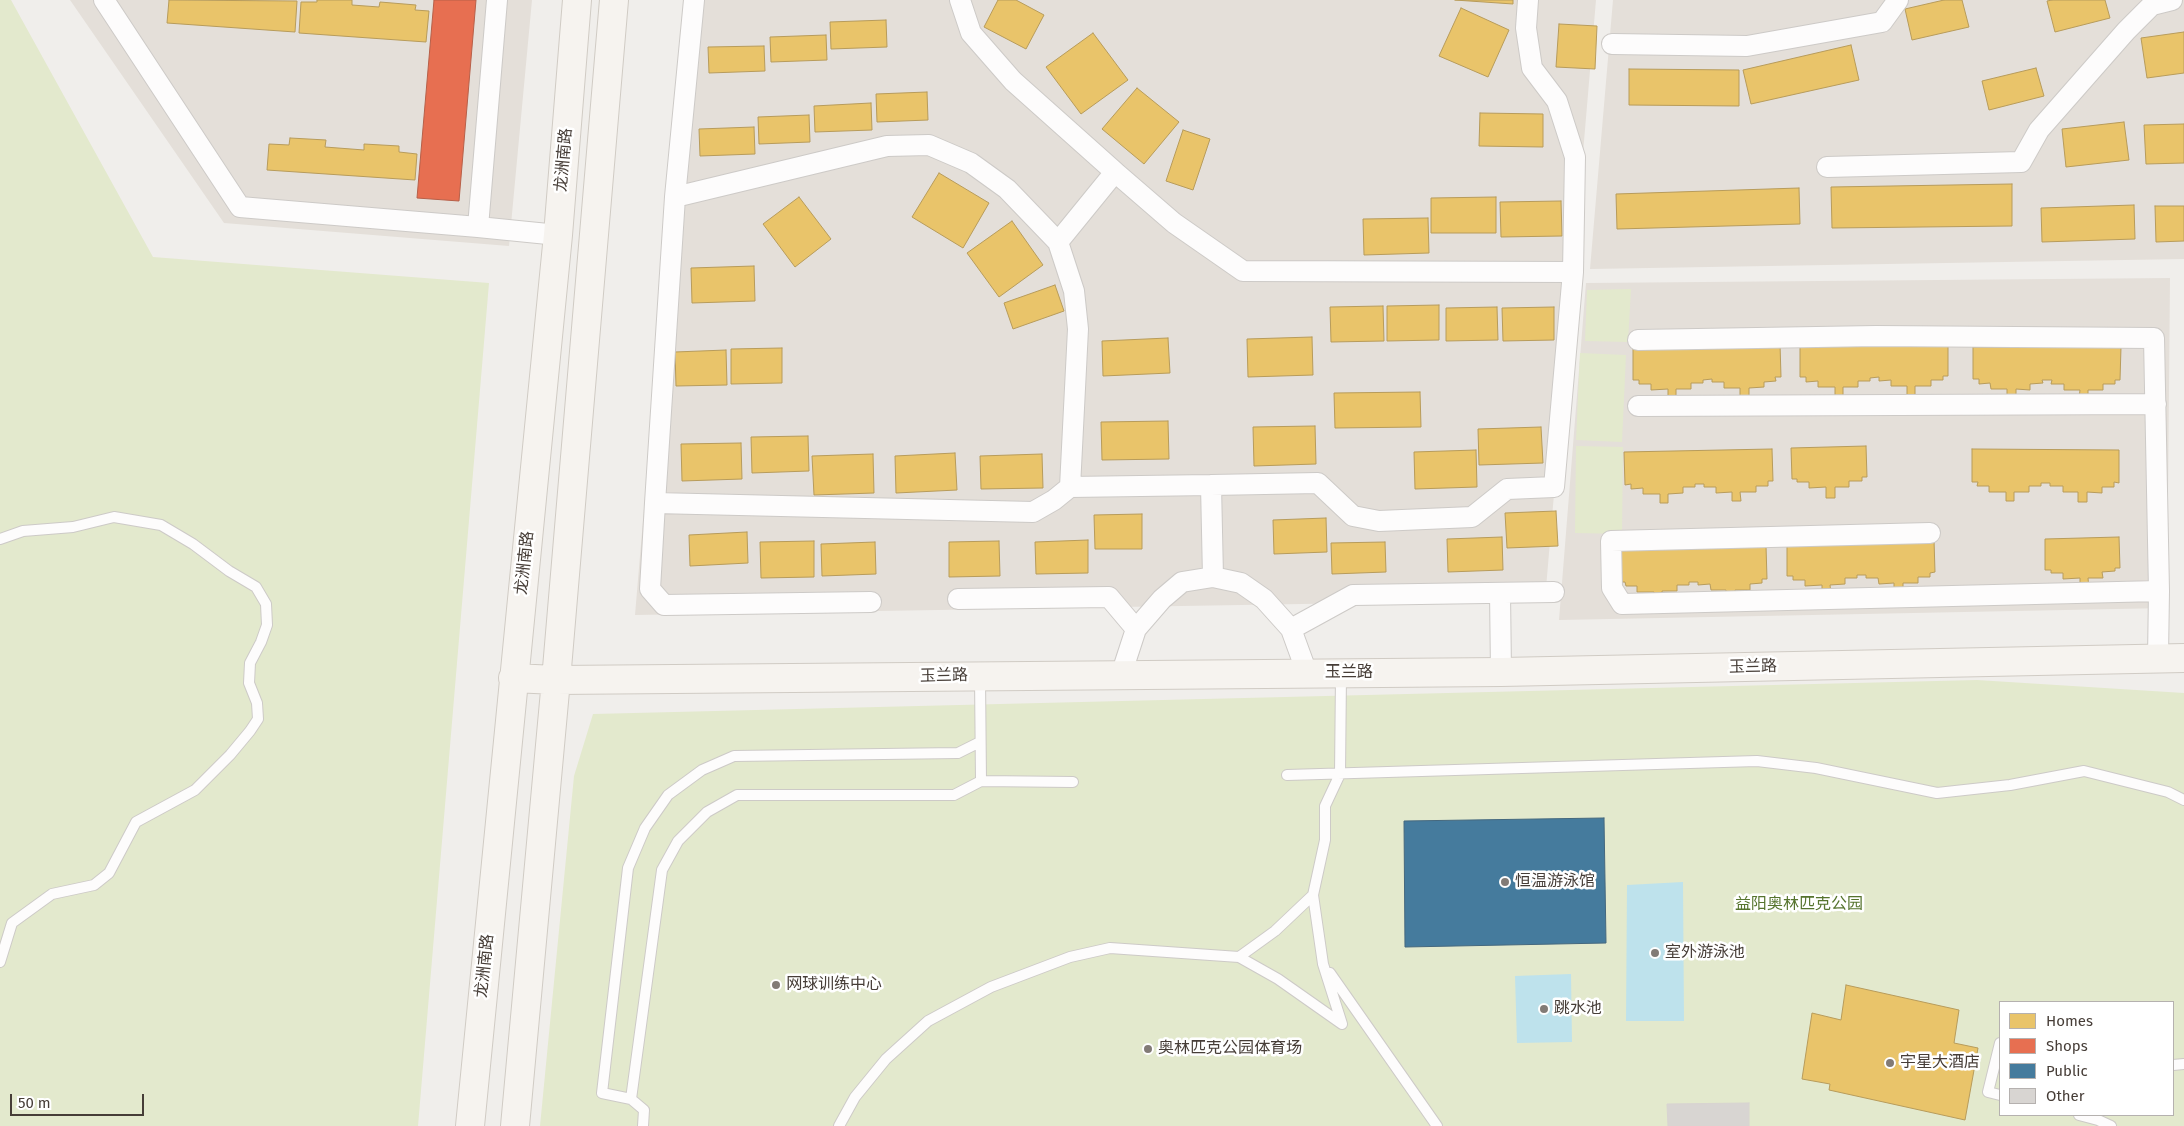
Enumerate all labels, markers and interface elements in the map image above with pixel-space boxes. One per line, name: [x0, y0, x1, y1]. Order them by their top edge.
street label: 龙洲南路: [552, 127, 576, 193]
street label: 龙洲南路: [512, 530, 538, 596]
street label: 玉兰路: [1729, 657, 1777, 677]
street label: 玉兰路: [1325, 663, 1373, 683]
street label: 玉兰路: [920, 666, 968, 686]
place label: 恒温游泳馆: [1515, 872, 1595, 892]
marker: 恒温游泳馆: [1499, 876, 1511, 888]
park label: 益阳奥林匹克公园: [1735, 895, 1863, 915]
street label: 龙洲南路: [472, 933, 498, 999]
place label: 室外游泳池: [1665, 943, 1745, 963]
marker: 室外游泳池: [1649, 947, 1661, 959]
place label: 网球训练中心: [786, 975, 882, 995]
marker: 网球训练中心: [770, 979, 782, 991]
place label: 跳水池: [1554, 999, 1602, 1019]
legend: [1999, 1001, 2174, 1116]
marker: 跳水池: [1538, 1003, 1550, 1015]
text: Homes: [2046, 1012, 2093, 1030]
text: Shops: [2046, 1037, 2088, 1055]
place label: 奥林匹克公园体育场: [1158, 1039, 1302, 1059]
marker: 奥林匹克公园体育场: [1142, 1043, 1154, 1055]
place label: 宇星大酒店: [1900, 1053, 1980, 1073]
marker: 宇星大酒店: [1884, 1057, 1896, 1069]
text: Public: [2046, 1062, 2088, 1080]
scale bar: [12, 1084, 146, 1116]
text: Other: [2046, 1087, 2085, 1105]
text: 50 m: [18, 1094, 51, 1112]

